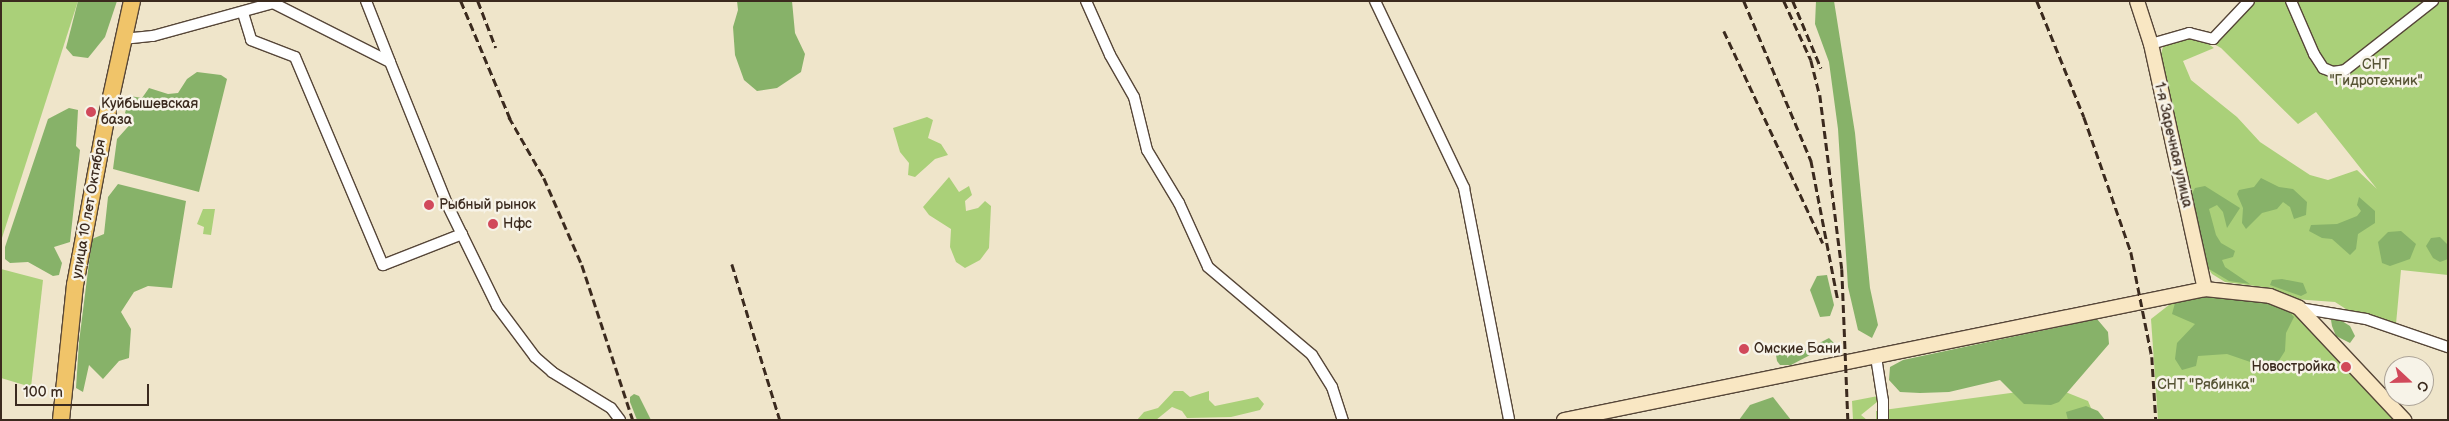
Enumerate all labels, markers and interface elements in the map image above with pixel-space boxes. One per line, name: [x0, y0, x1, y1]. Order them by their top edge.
park label: СНТ "Гидротехник": [2329, 57, 2423, 90]
street label: 1-я Заречная улица: [2150, 81, 2196, 209]
place label: Куйбышевская база: [101, 96, 198, 128]
marker: Куйбышевская база: [85, 106, 97, 118]
street label: улица 10 лет Октября: [68, 138, 110, 280]
place label: Рыбный рынок: [439, 197, 536, 213]
marker: Рыбный рынок: [423, 199, 435, 211]
place label: Нфс: [503, 216, 532, 232]
marker: Нфс: [487, 218, 499, 230]
place label: Омские Бани: [1754, 341, 1841, 357]
marker: Омские Бани: [1738, 343, 1750, 355]
north arrow: [2384, 356, 2434, 406]
place label: Новостройка: [2252, 359, 2336, 375]
marker: Новостройка: [2340, 361, 2352, 373]
scale bar: [18, 374, 151, 406]
park label: СНТ "Рябинка": [2157, 377, 2255, 393]
text: С: [2413, 379, 2432, 394]
text: 100 m: [23, 383, 63, 402]

